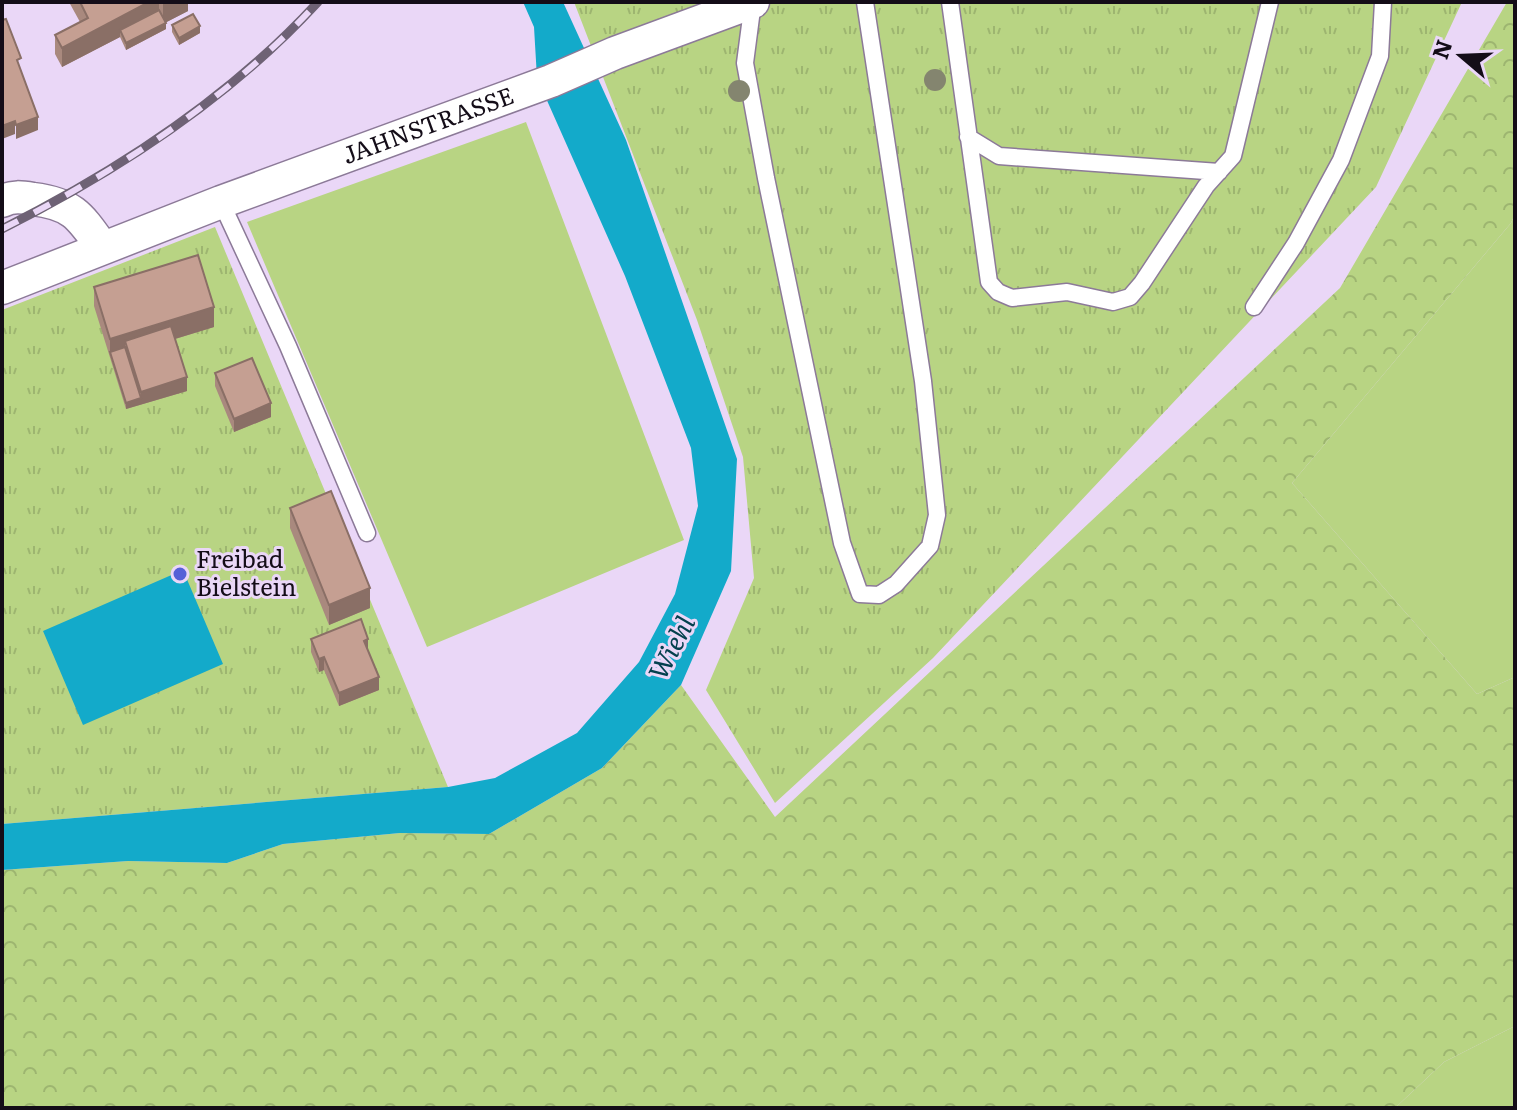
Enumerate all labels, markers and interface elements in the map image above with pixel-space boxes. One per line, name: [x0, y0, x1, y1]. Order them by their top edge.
north arrow: [1421, 16, 1501, 96]
text: N: [1422, 35, 1459, 63]
street label: JAHNSTRASSE: [337, 76, 518, 171]
place label: Freibad Bielstein: [196, 540, 297, 603]
marker: Freibad Bielstein: [171, 565, 189, 583]
water label: Wiehl: [637, 607, 703, 686]

